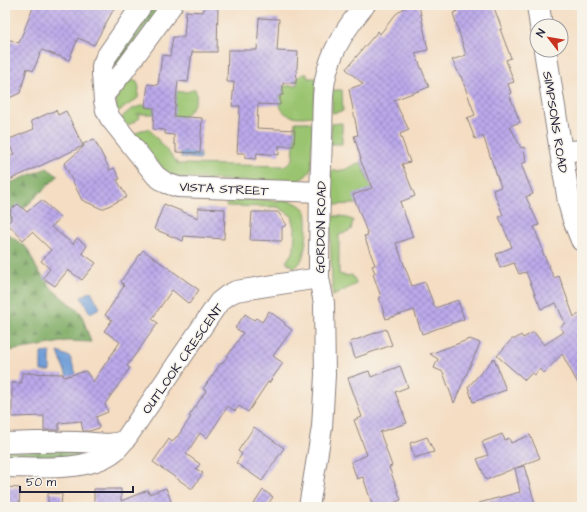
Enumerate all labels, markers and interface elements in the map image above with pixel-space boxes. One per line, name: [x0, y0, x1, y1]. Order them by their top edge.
north arrow: [529, 18, 569, 58]
text: N: [533, 26, 549, 40]
street label: SIMPSONS ROAD: [538, 70, 572, 175]
street label: VISTA STREET: [179, 178, 270, 200]
street label: GORDON ROAD: [311, 180, 331, 273]
street label: OUTLOOK CRESCENT: [138, 299, 228, 418]
scale bar: [20, 468, 133, 494]
text: 50 m: [26, 474, 57, 491]

